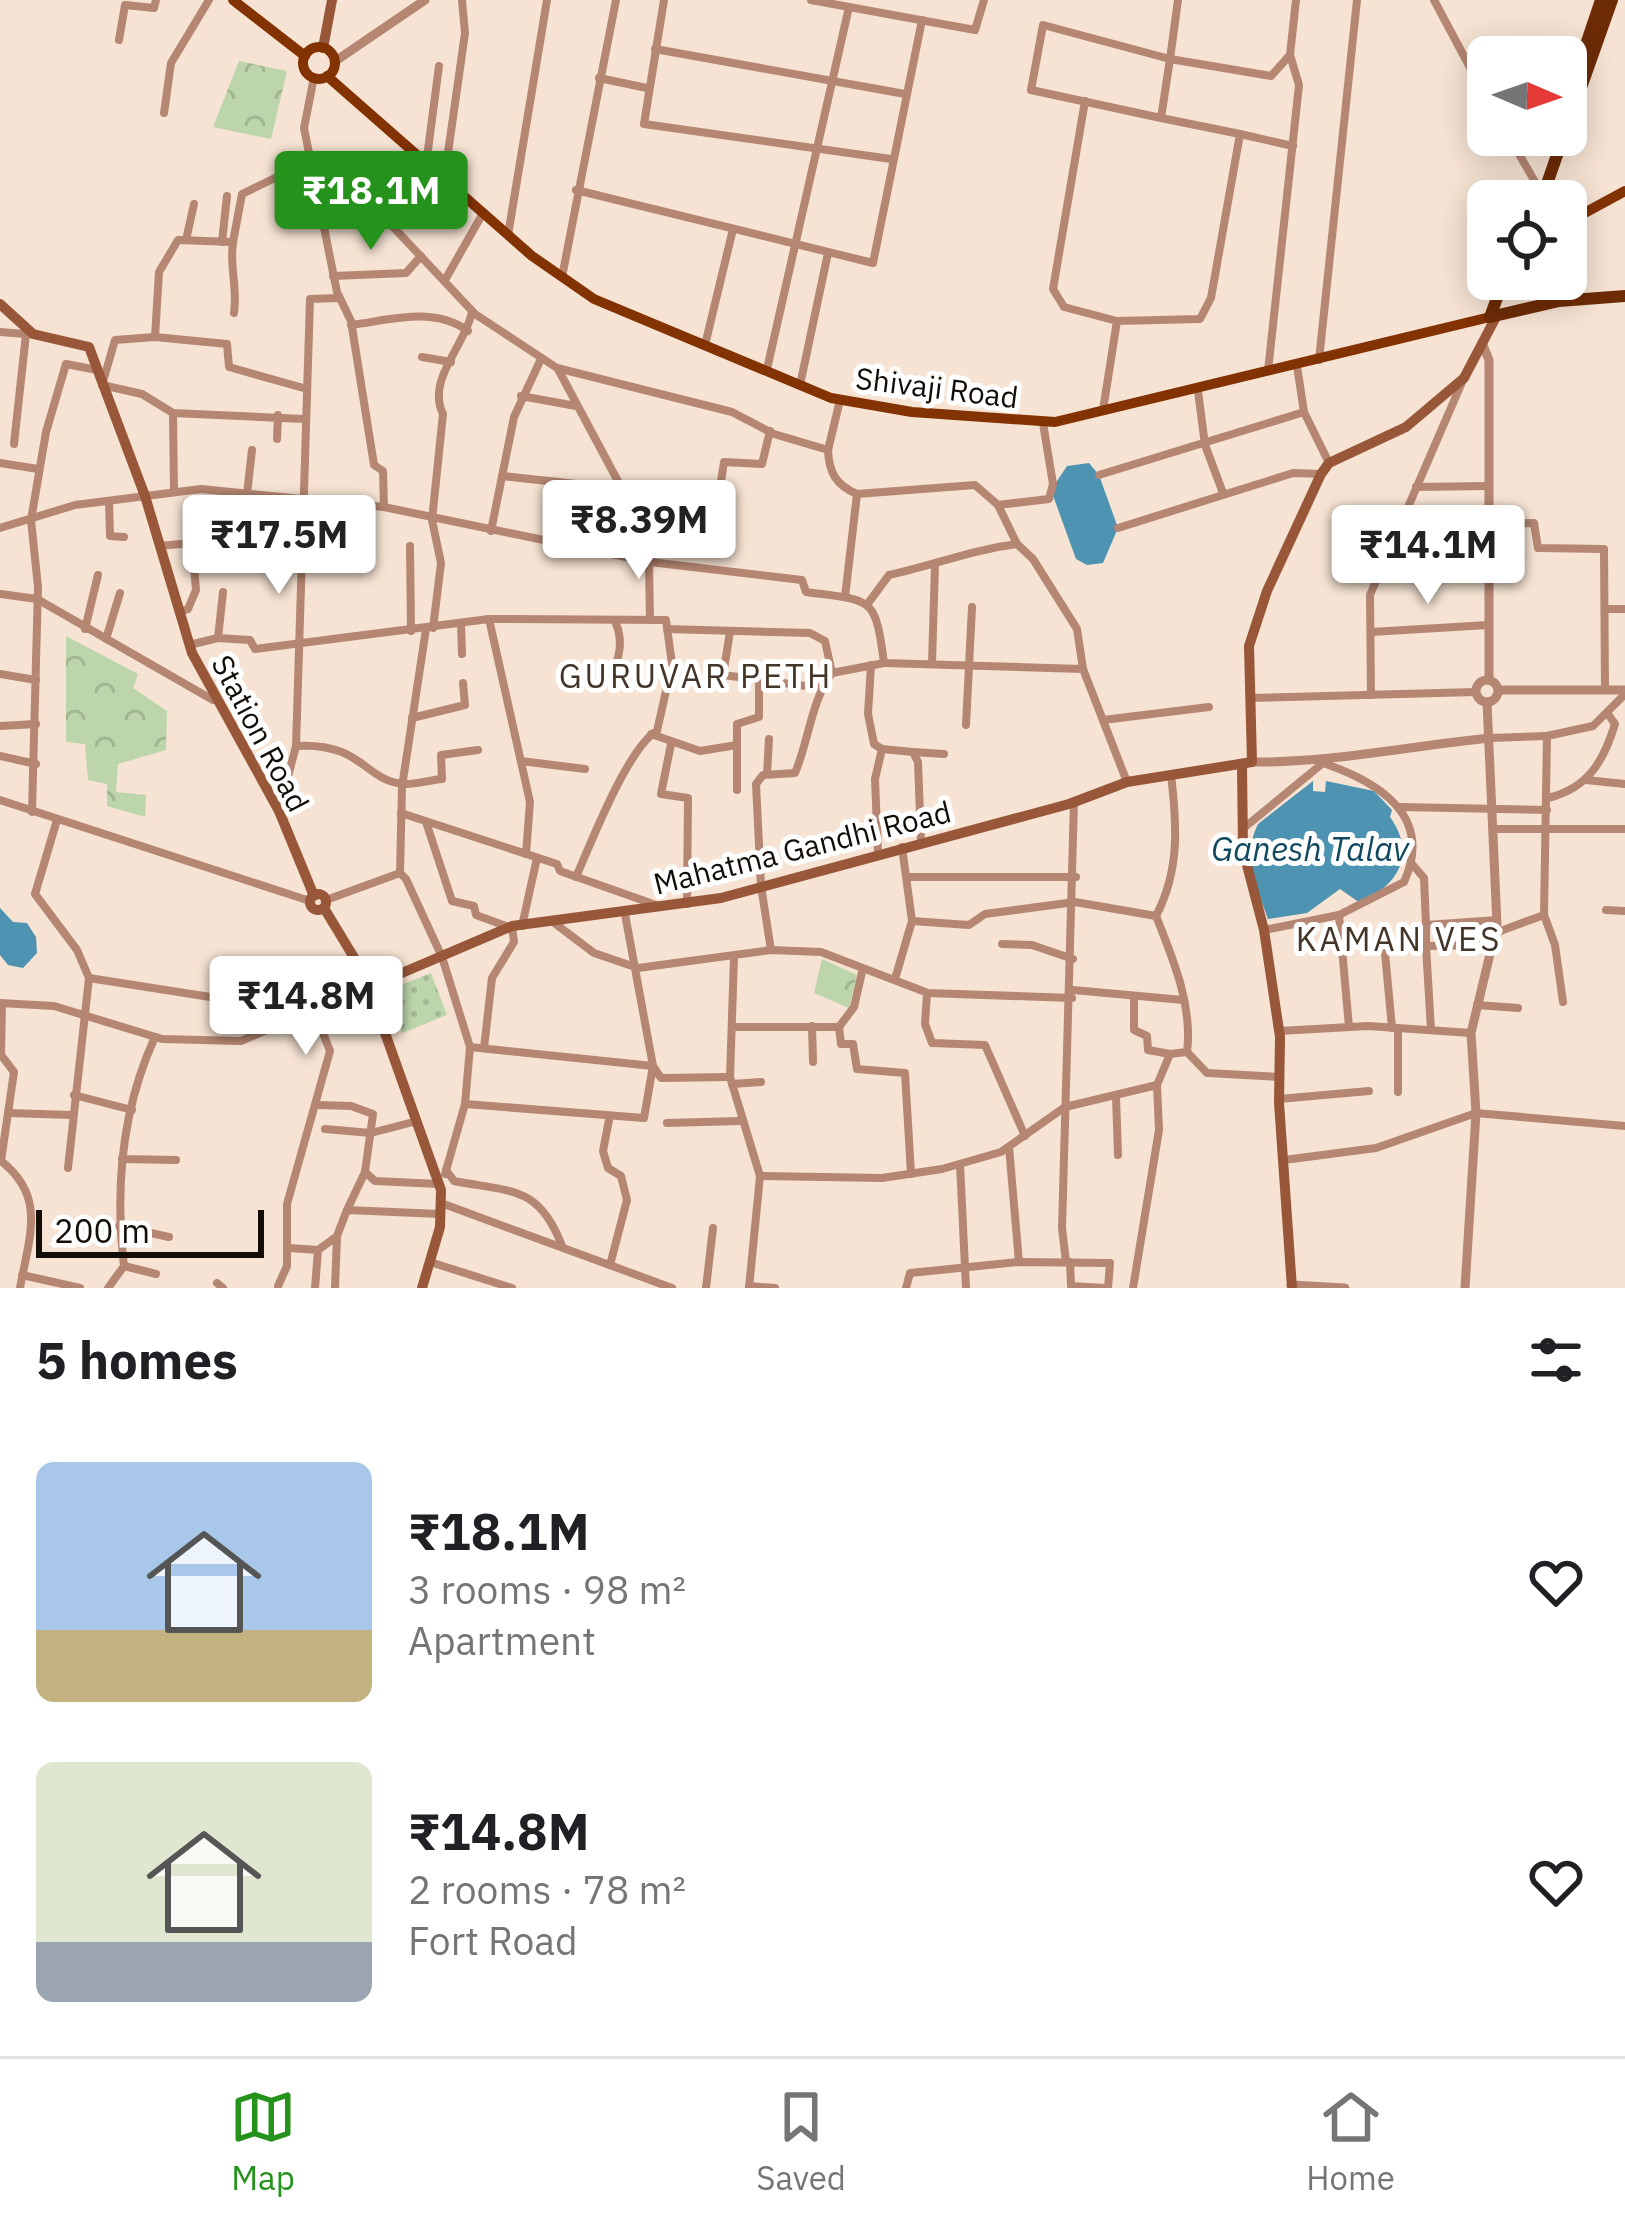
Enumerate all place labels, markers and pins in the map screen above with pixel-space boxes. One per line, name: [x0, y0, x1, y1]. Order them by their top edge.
pin: ₹18.1M: [273, 151, 469, 253]
pin: ₹8.39M: [541, 480, 737, 582]
pin: ₹17.5M: [181, 495, 377, 597]
pin: ₹14.1M: [1330, 505, 1526, 607]
pin: ₹14.8M: [208, 956, 404, 1058]

